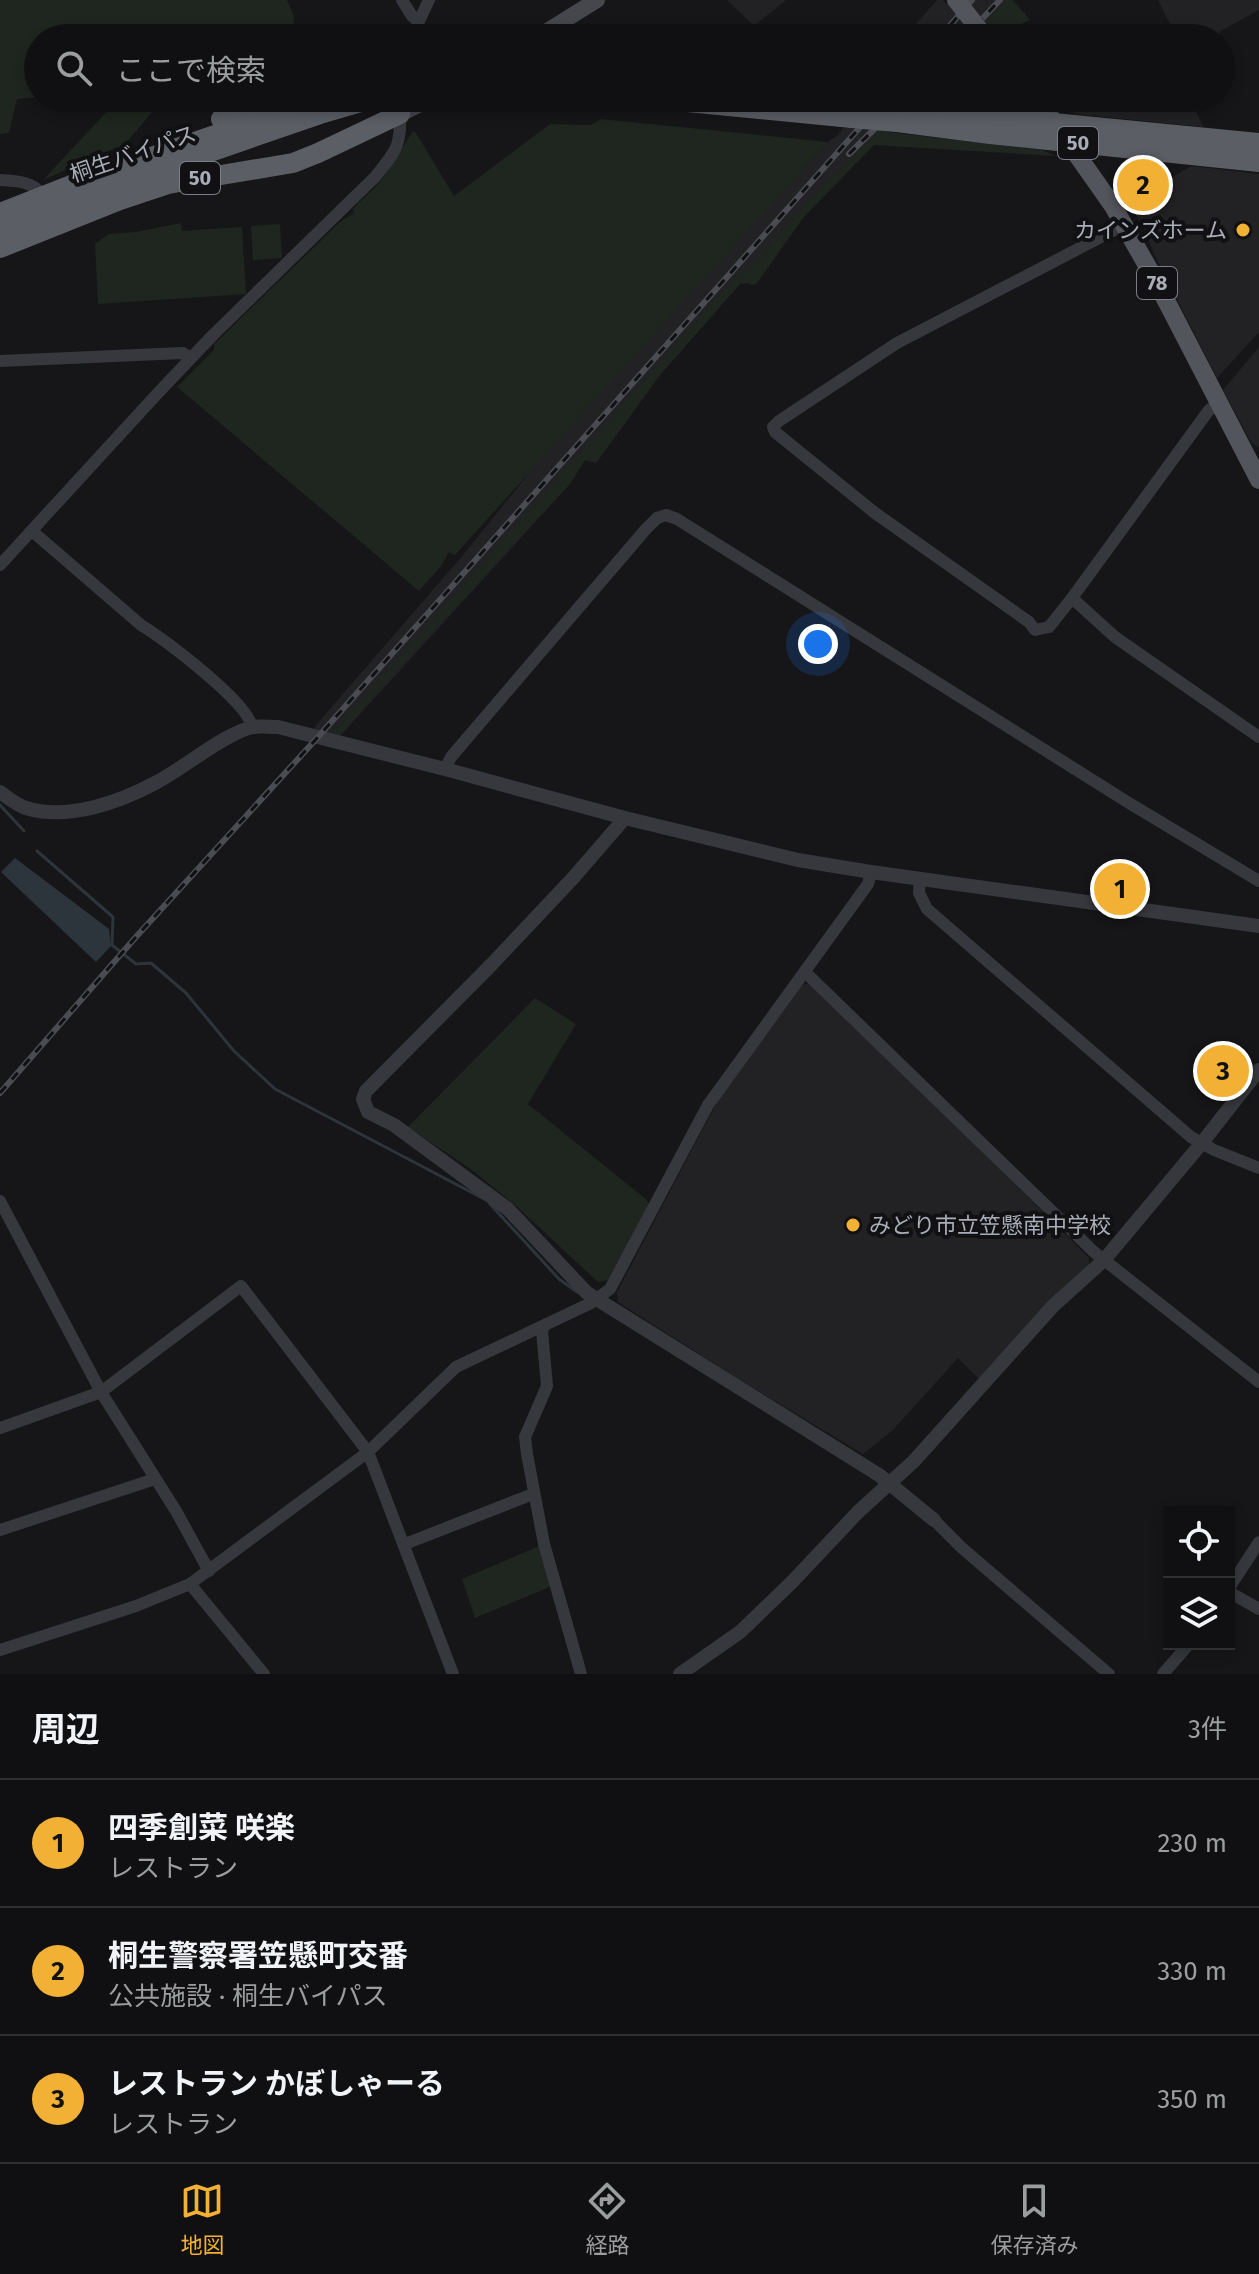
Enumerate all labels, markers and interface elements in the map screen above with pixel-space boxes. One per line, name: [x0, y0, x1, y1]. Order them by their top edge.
search box: [24, 24, 1235, 112]
icon: search: [52, 46, 96, 90]
text: ここで検索: [116, 53, 266, 89]
street label: 桐生バイパス: [66, 120, 200, 188]
road number: 50: [1058, 127, 1098, 159]
pin: 2: [1117, 155, 1169, 215]
road number: 50: [180, 162, 220, 194]
place label: カインズホーム: [1074, 217, 1227, 244]
marker: カインズホーム: [1234, 221, 1252, 239]
road number: 78: [1137, 267, 1177, 299]
your location: [798, 624, 838, 664]
pin: 1: [1094, 859, 1146, 919]
pin: 3: [1197, 1041, 1249, 1101]
place label: みどり市立笠懸南中学校: [869, 1212, 1111, 1239]
marker: みどり市立笠懸南中学校: [844, 1216, 862, 1234]
map controls: [1163, 1506, 1235, 1650]
button: locate: [1163, 1506, 1235, 1578]
button: layers: [1163, 1578, 1235, 1650]
text: 周辺: [32, 1709, 100, 1750]
text: 3件: [1188, 1714, 1227, 1745]
text: 四季創菜 咲楽: [108, 1810, 295, 1846]
text: 1: [52, 1828, 64, 1859]
text: 230 m: [1158, 1828, 1227, 1859]
text: レストラン: [108, 1853, 238, 1884]
text: 桐生警察署笠懸町交番: [108, 1938, 408, 1974]
text: 2: [51, 1956, 65, 1987]
text: 330 m: [1157, 1956, 1227, 1987]
text: 公共施設 · 桐生バイパス: [108, 1981, 388, 2012]
text: レストラン かぼしゃーる: [108, 2066, 445, 2102]
text: 3: [51, 2084, 65, 2115]
text: 350 m: [1157, 2084, 1227, 2115]
text: レストラン: [108, 2109, 238, 2140]
tab: 地図: [180, 2179, 225, 2259]
tab: 経路: [585, 2179, 630, 2259]
tab: 保存済み: [990, 2179, 1079, 2259]

